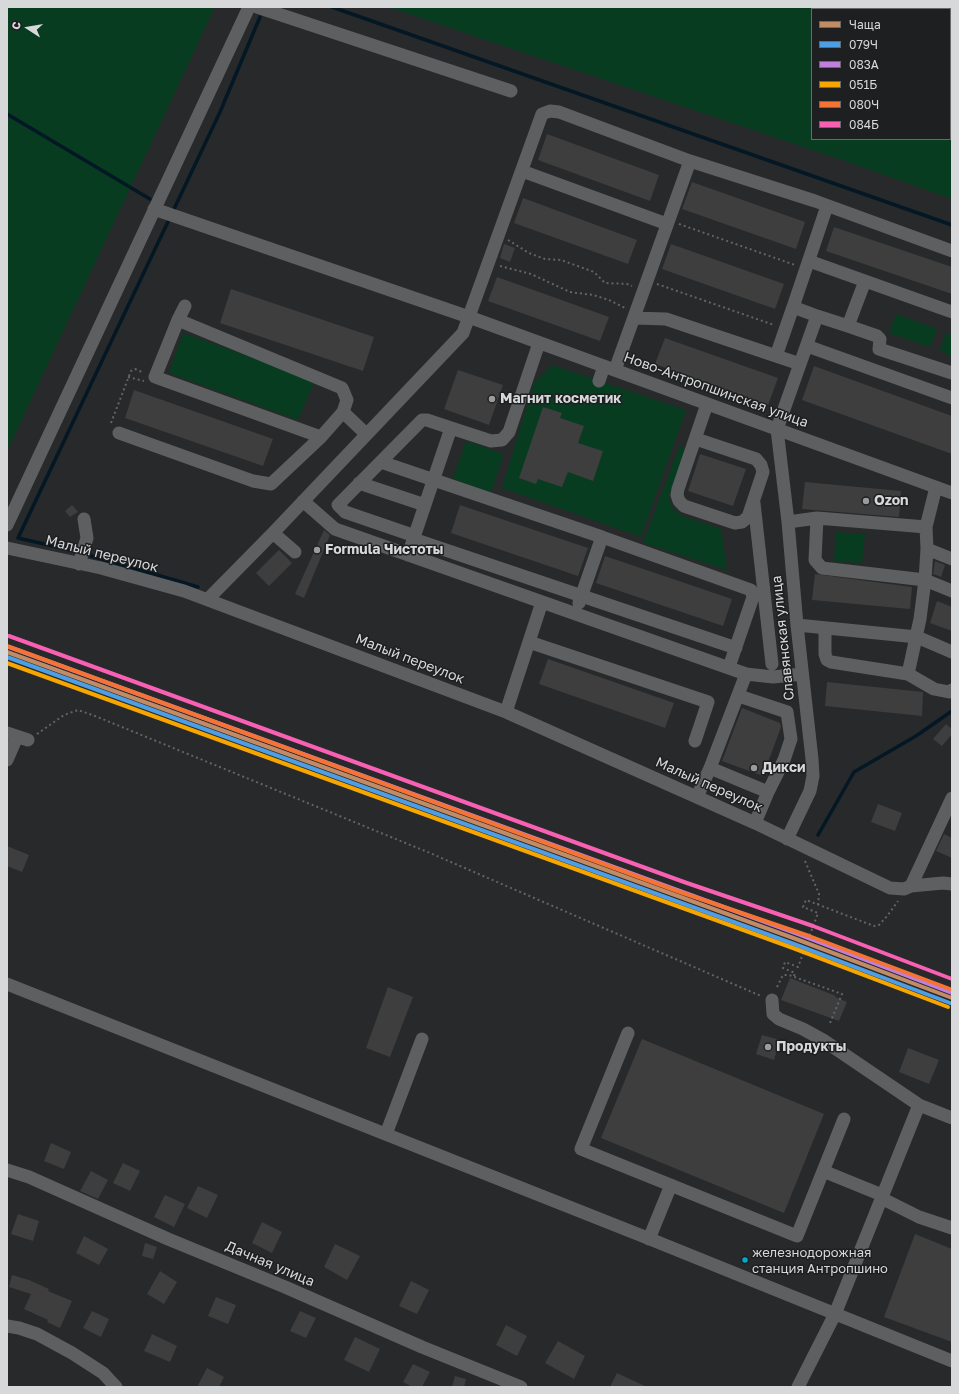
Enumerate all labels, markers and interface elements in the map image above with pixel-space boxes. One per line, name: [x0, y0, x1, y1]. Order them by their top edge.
north arrow: [8, 8, 48, 48]
legend: [811, 8, 951, 140]
text: Чаща: [849, 17, 881, 32]
text: С: [9, 20, 23, 31]
text: 079Ч: [849, 37, 878, 52]
text: 083А: [849, 57, 879, 72]
text: 051Б: [849, 77, 877, 92]
text: 080Ч: [849, 97, 879, 112]
text: 084Б: [849, 117, 879, 132]
street label: Ново-Антропшинская улица: [621, 349, 811, 431]
place label: Магнит косметик: [500, 391, 621, 407]
marker: Магнит косметик: [487, 394, 497, 404]
place label: Ozon: [874, 493, 909, 509]
marker: Ozon: [861, 496, 871, 506]
street label: Малый переулок: [44, 532, 160, 576]
place label: Formula Чистоты: [325, 542, 443, 558]
marker: Formula Чистоты: [312, 545, 322, 555]
street label: Славянская улица: [768, 575, 798, 701]
street label: Малый переулок: [353, 630, 467, 688]
street label: Малый переулок: [653, 754, 765, 816]
place label: Дикси: [762, 760, 805, 776]
marker: Дикси: [749, 763, 759, 773]
place label: Продукты: [776, 1039, 846, 1055]
marker: Продукты: [763, 1042, 773, 1052]
street label: Дачная улица: [223, 1238, 317, 1290]
place label: железнодорожная станция Антропшино: [752, 1245, 888, 1276]
marker: железнодорожная станция Антропшино: [740, 1255, 750, 1265]

